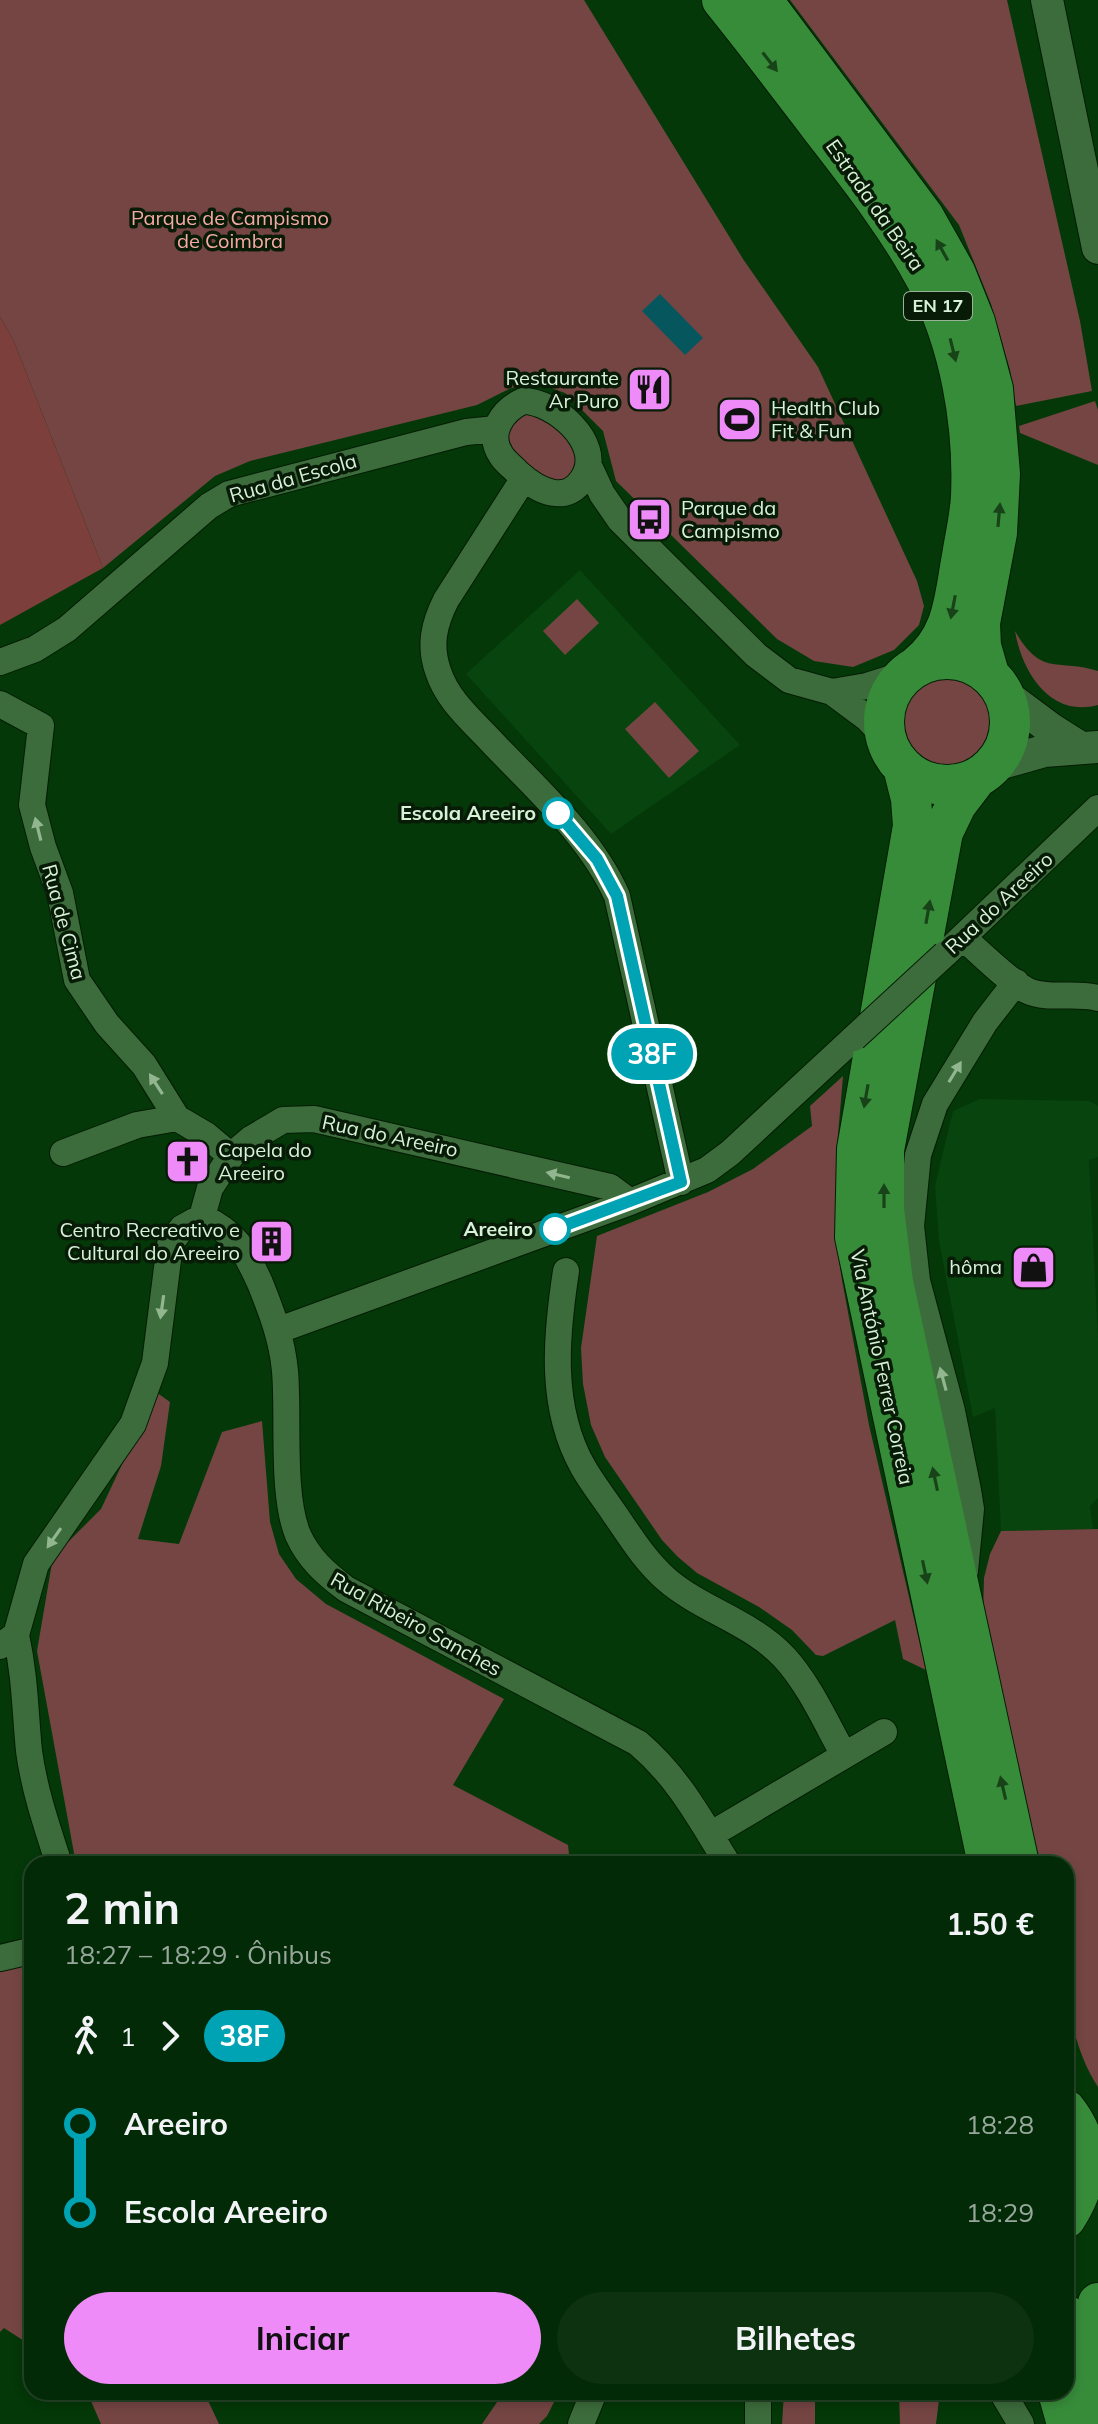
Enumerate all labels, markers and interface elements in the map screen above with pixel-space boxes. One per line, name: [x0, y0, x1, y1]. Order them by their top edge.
one-way arrow: [761, 51, 777, 72]
street label: Estrada da Beira: [821, 134, 930, 275]
park label: Parque de Campismo de Coimbra: [131, 205, 329, 253]
one-way arrow: [936, 239, 950, 261]
road number: EN 17: [904, 292, 972, 320]
one-way arrow: [947, 338, 959, 363]
place label: Restaurante Ar Puro: [505, 365, 619, 413]
restaurant icon: Restaurante Ar Puro: [626, 365, 674, 413]
sports icon: Health Club Fit & Fun: [716, 395, 764, 443]
place label: Health Club Fit & Fun: [771, 395, 880, 443]
street label: Rua da Escola: [226, 447, 359, 508]
bus stop icon: Parque da Campismo: [626, 495, 674, 543]
place label: Parque da Campismo: [681, 495, 780, 543]
one-way arrow: [992, 502, 1005, 527]
one-way arrow: [946, 594, 958, 619]
marker: Escola Areeiro: [543, 798, 573, 828]
place label: Escola Areeiro: [400, 800, 536, 825]
one-way arrow: [31, 816, 44, 841]
street label: Rua do Areeiro: [940, 846, 1058, 959]
street label: Rua de Cima: [37, 861, 92, 982]
one-way arrow: [923, 899, 935, 924]
line badge: 38F: [606, 1028, 698, 1080]
text: 38F: [627, 1036, 677, 1071]
one-way arrow: [947, 1061, 961, 1083]
one-way arrow: [150, 1073, 164, 1095]
one-way arrow: [860, 1084, 872, 1109]
street label: Rua do Areeiro: [320, 1109, 460, 1162]
place label: Capela do Areeiro: [218, 1137, 312, 1185]
church icon: Capela do Areeiro: [163, 1138, 211, 1186]
one-way arrow: [546, 1168, 571, 1181]
one-way arrow: [878, 1183, 890, 1208]
marker: Areeiro: [540, 1214, 570, 1244]
place label: Areeiro: [464, 1216, 533, 1241]
place label: Centro Recreativo e Cultural do Areeiro: [59, 1217, 240, 1265]
building icon: Centro Recreativo e Cultural do Areeiro: [247, 1217, 295, 1265]
shop icon: hôma: [1009, 1243, 1057, 1291]
street label: Via António Ferrer Correia: [845, 1247, 920, 1487]
place label: hôma: [949, 1254, 1002, 1279]
one-way arrow: [155, 1295, 168, 1320]
one-way arrow: [937, 1366, 949, 1391]
one-way arrow: [928, 1466, 941, 1491]
one-way arrow: [47, 1527, 62, 1548]
one-way arrow: [919, 1560, 932, 1585]
street label: Rua Ribeiro Sanches: [327, 1566, 506, 1681]
one-way arrow: [996, 1775, 1008, 1800]
text: 2 min: [64, 1880, 180, 1935]
text: 1.50 €: [946, 1905, 1034, 1943]
text: 18:27 – 18:29 · Ônibus: [64, 1938, 332, 1971]
icon: walk: [64, 2014, 108, 2058]
icon: forward: [148, 2014, 192, 2058]
text: 38F: [220, 2018, 269, 2053]
text: 1: [120, 2020, 136, 2053]
text: Areeiro: [124, 2105, 228, 2143]
text: 18:28: [966, 2108, 1034, 2141]
text: Escola Areeiro: [124, 2193, 328, 2231]
text: 18:29: [966, 2196, 1034, 2229]
button: Iniciar: [64, 2292, 541, 2384]
button: Bilhetes: [557, 2292, 1034, 2384]

